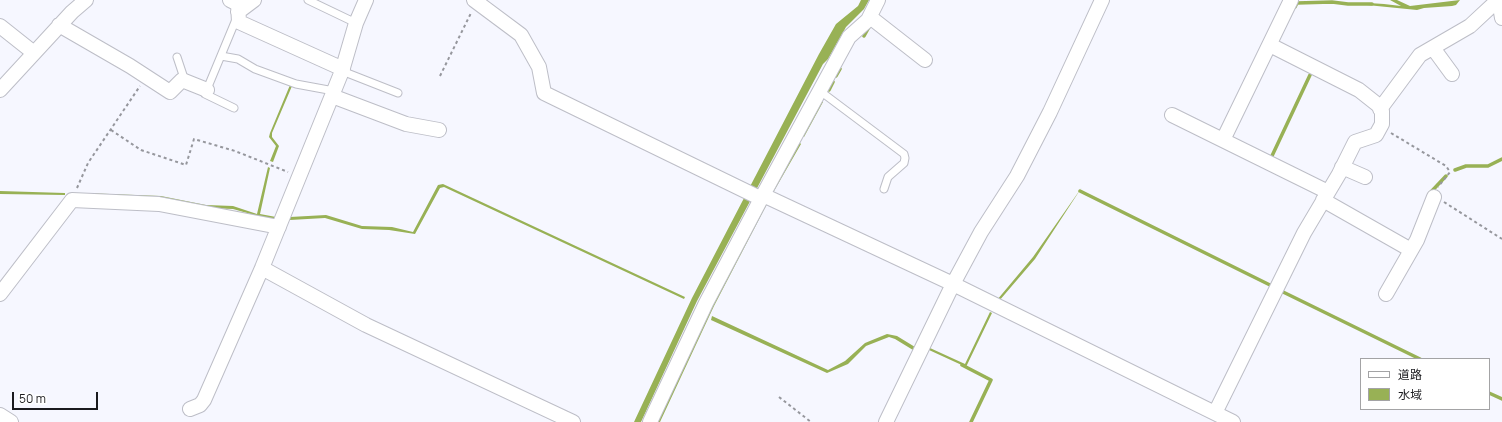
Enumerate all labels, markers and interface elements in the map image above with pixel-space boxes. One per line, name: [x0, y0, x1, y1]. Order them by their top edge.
legend: [1360, 358, 1490, 410]
text: 道路: [1398, 366, 1422, 383]
scale bar: [14, 384, 100, 410]
text: 水域: [1398, 386, 1422, 403]
text: 50 m: [19, 390, 46, 407]

